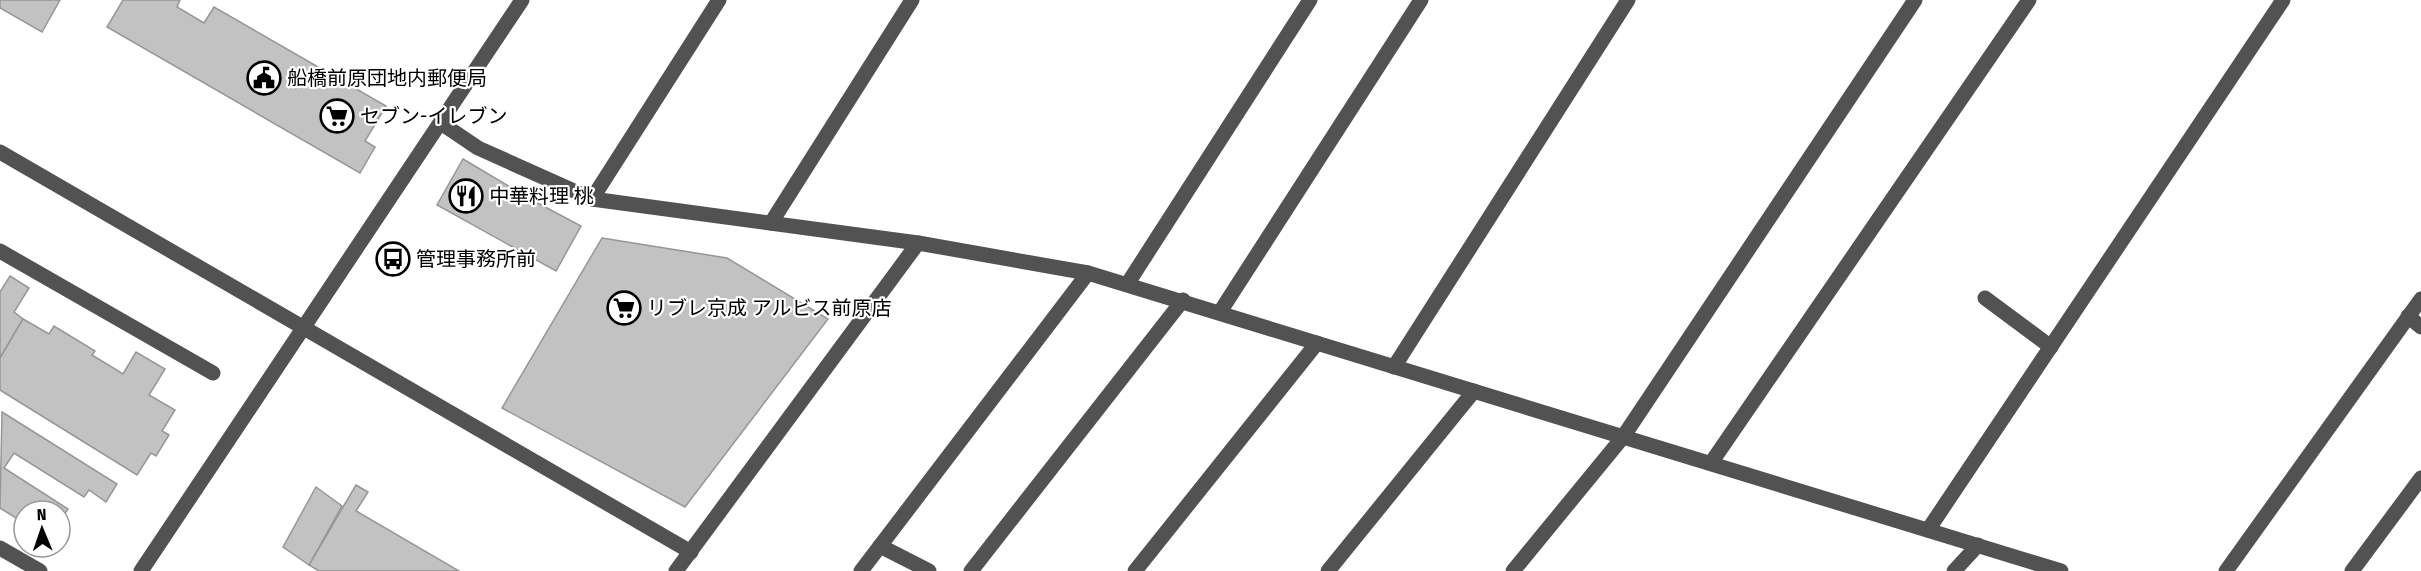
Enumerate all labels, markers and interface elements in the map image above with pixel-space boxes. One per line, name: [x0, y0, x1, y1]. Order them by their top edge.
public building icon: 船橋前原団地内郵便局: [246, 60, 282, 96]
place label: 船橋前原団地内郵便局: [287, 66, 487, 90]
supermarket icon: セブン-イレブン: [319, 98, 355, 134]
place label: セブン-イレブン: [360, 104, 507, 128]
restaurant icon: 中華料理 桃: [448, 178, 484, 214]
place label: 中華料理 桃: [489, 184, 594, 208]
bus stop icon: 管理事務所前: [375, 241, 411, 277]
place label: 管理事務所前: [416, 247, 536, 271]
supermarket icon: リブレ京成 アルビス前原店: [606, 290, 642, 326]
place label: リブレ京成 アルビス前原店: [647, 296, 892, 320]
north arrow: [12, 499, 72, 559]
text: N: [36, 505, 47, 524]

